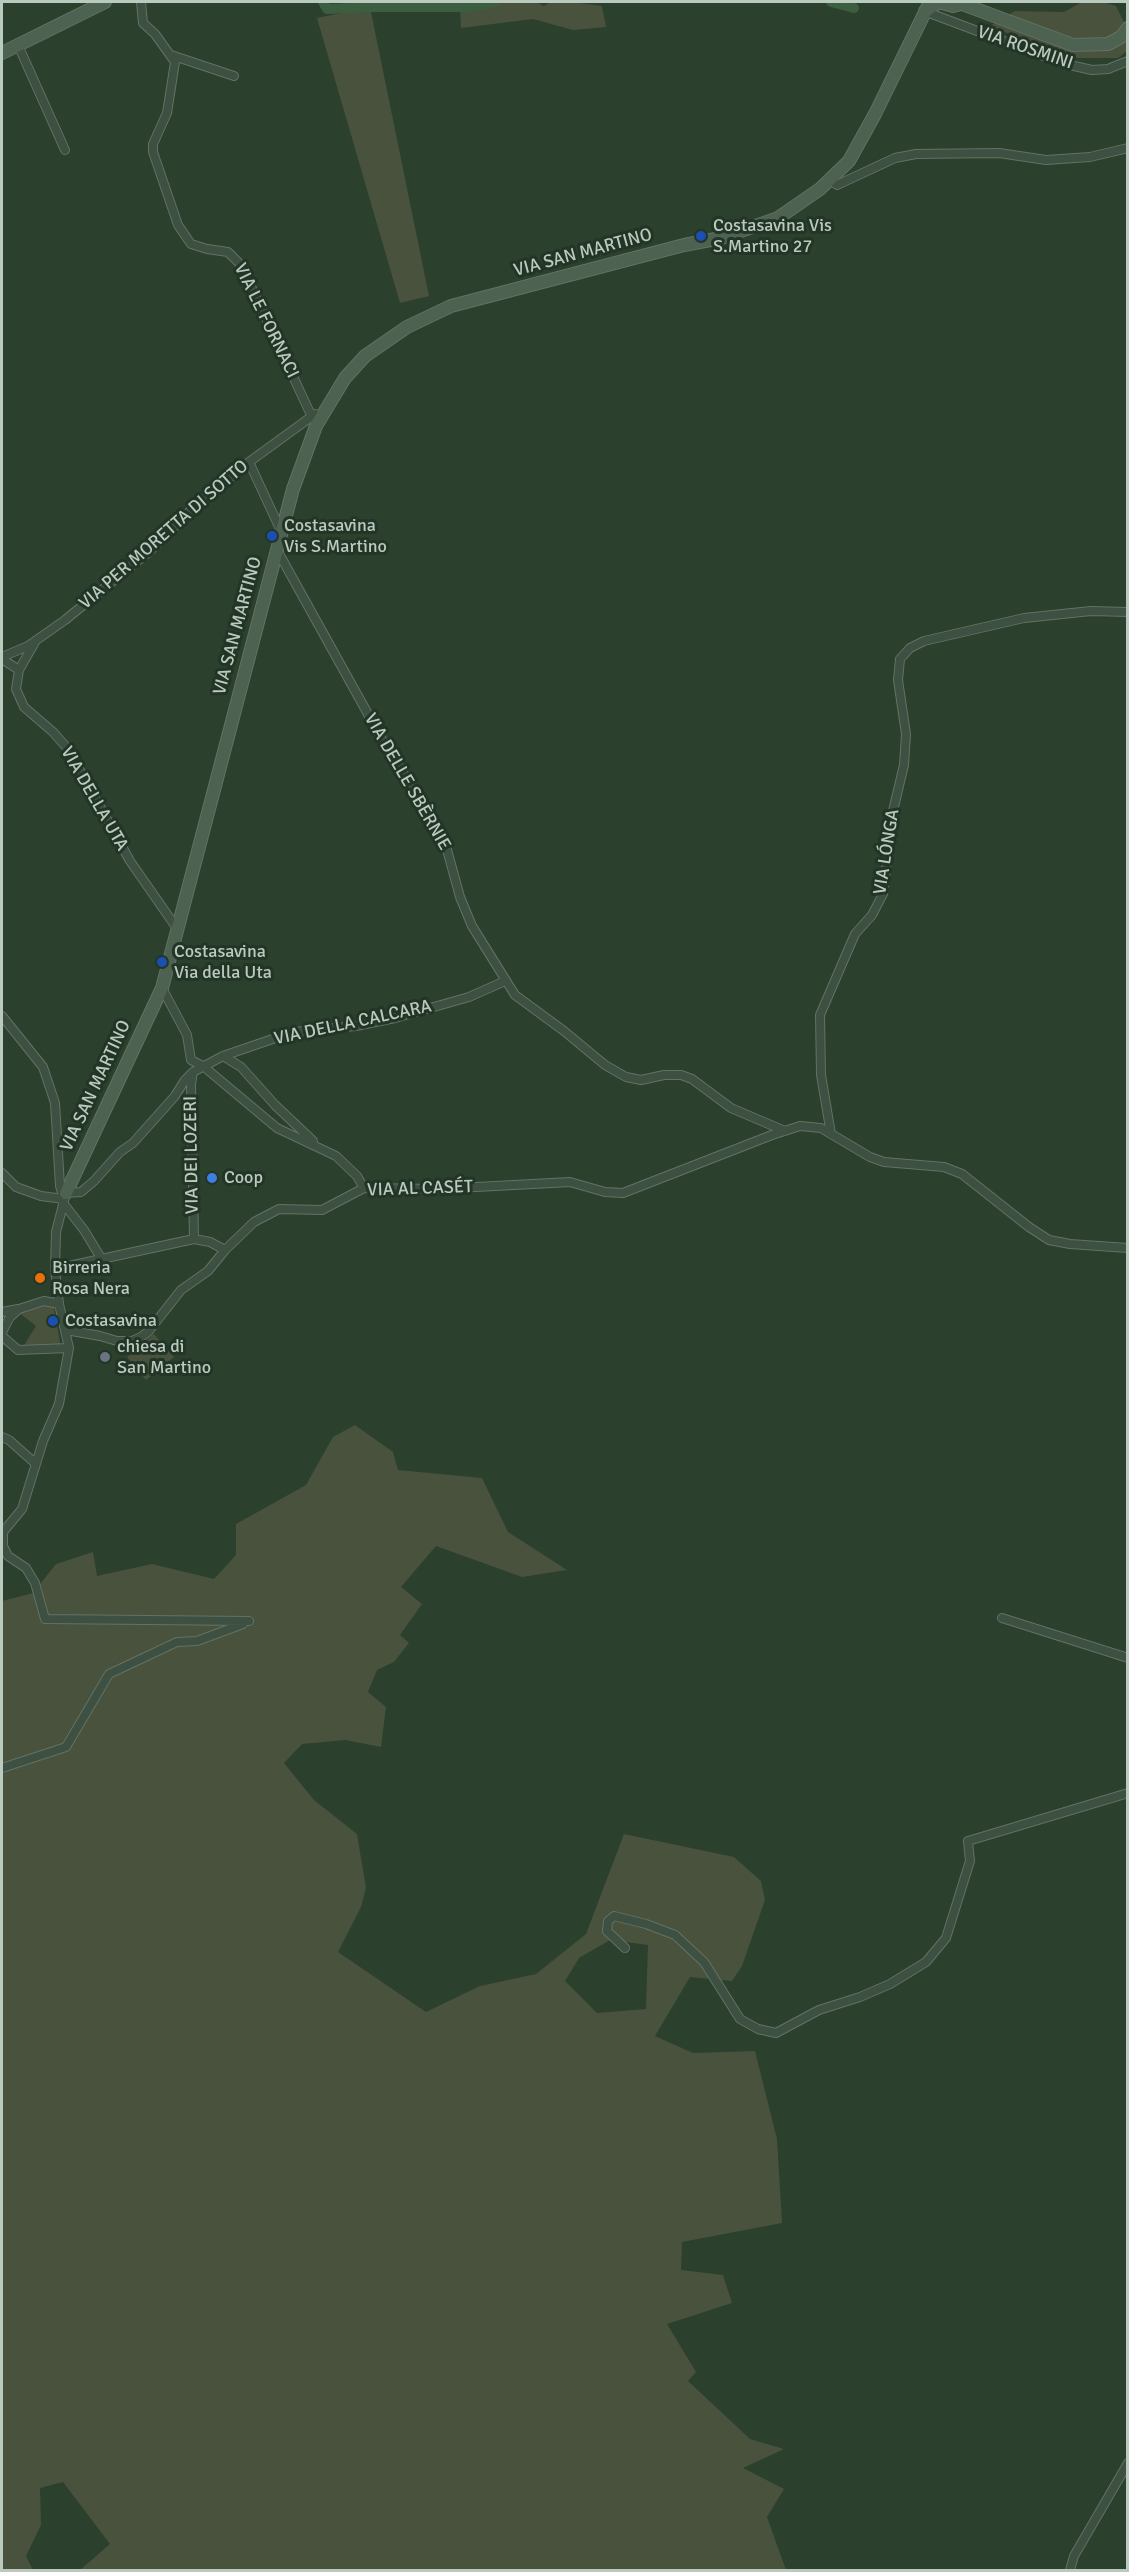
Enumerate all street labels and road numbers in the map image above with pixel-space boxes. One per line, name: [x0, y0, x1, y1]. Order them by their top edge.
street label: VIA ROSMINI: [974, 21, 1076, 75]
street label: VIA SAN MARTINO: [512, 224, 654, 282]
street label: VIA LE FORNACI: [229, 260, 303, 382]
street label: VIA PER MORETTA DI SOTTO: [75, 456, 253, 614]
street label: VIA SAN MARTINO: [209, 555, 267, 697]
street label: VIA DELLE SBÈRNIE: [359, 710, 455, 854]
street label: VIA DELLA UTA: [55, 743, 133, 855]
street label: VIA LÓNGA: [870, 808, 904, 896]
street label: VIA DELLA CALCARA: [272, 996, 434, 1050]
street label: VIA SAN MARTINO: [56, 1017, 136, 1155]
street label: VIA DEI LOZERI: [180, 1096, 204, 1214]
street label: VIA AL CASÉT: [367, 1176, 473, 1202]

